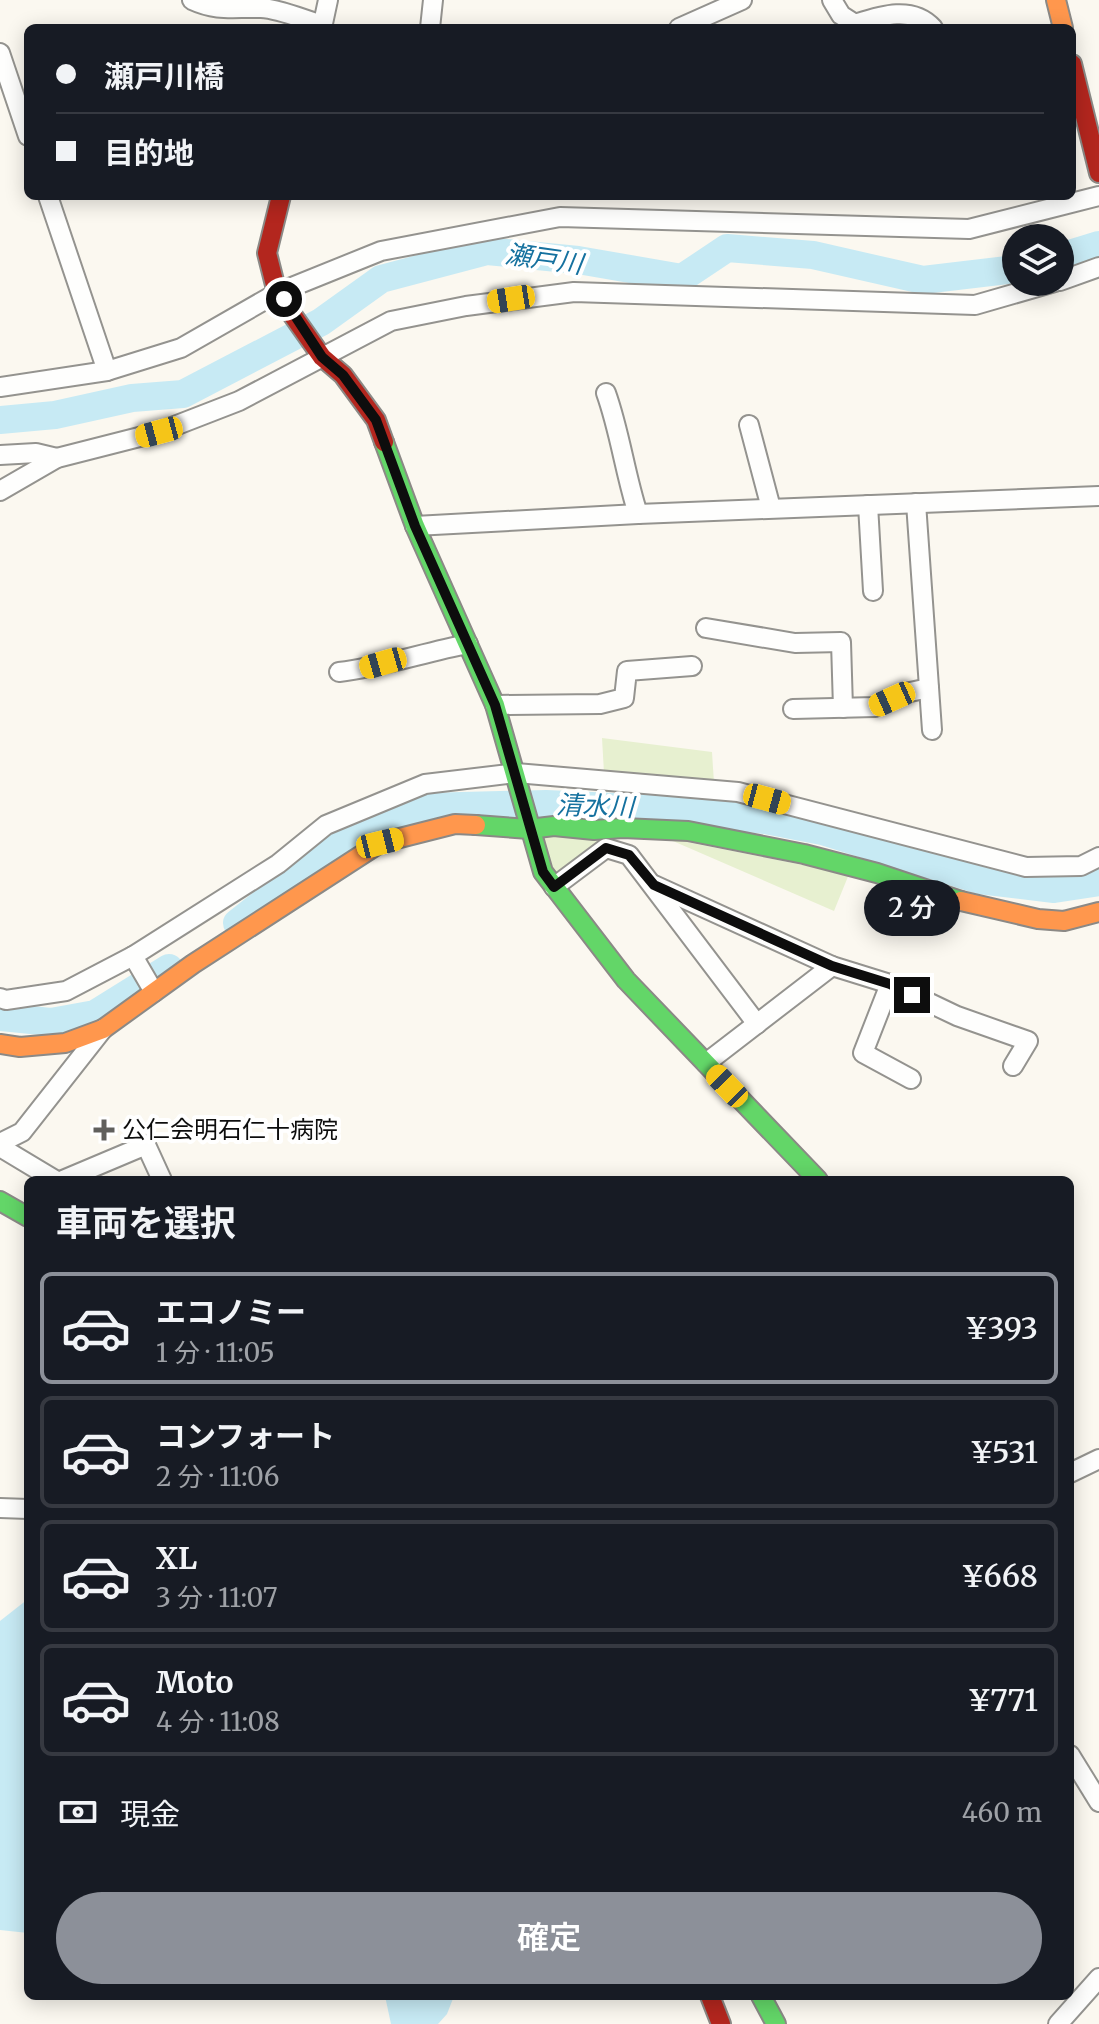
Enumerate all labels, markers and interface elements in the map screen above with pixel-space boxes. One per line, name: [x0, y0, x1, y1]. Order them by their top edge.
text: 瀬戸川橋: [104, 57, 224, 95]
text: 目的地: [104, 134, 194, 172]
map controls: [1002, 224, 1074, 296]
button: layers: [1002, 224, 1074, 296]
water label: 瀬戸川: [503, 237, 588, 281]
route start: [266, 281, 302, 317]
car: [485, 283, 537, 315]
car: [133, 414, 185, 450]
car: [357, 645, 409, 681]
car: [865, 678, 919, 720]
car: [741, 781, 793, 817]
water label: 清水川: [555, 788, 638, 823]
car: [354, 826, 406, 860]
callout: 2 分: [864, 879, 960, 935]
text: 2 分: [888, 891, 936, 924]
route end: [894, 977, 930, 1013]
car: [702, 1060, 752, 1112]
place label: 公仁会明石仁十病院: [122, 1114, 338, 1145]
marker: 公仁会明石仁十病院: [93, 1119, 115, 1141]
text: 車両を選択: [56, 1201, 236, 1246]
icon: car: [60, 1292, 132, 1364]
text: エコノミー: [156, 1293, 306, 1331]
text: ¥393: [965, 1309, 1038, 1347]
text: 1 分 · 11:05: [156, 1336, 275, 1369]
icon: car: [60, 1416, 132, 1488]
text: コンフォート: [156, 1417, 335, 1455]
text: ¥531: [970, 1433, 1038, 1471]
text: 2 分 · 11:06: [156, 1460, 280, 1493]
text: XL: [156, 1539, 197, 1577]
icon: car: [60, 1540, 132, 1612]
text: ¥668: [961, 1557, 1038, 1595]
text: 3 分 · 11:07: [156, 1581, 277, 1614]
text: Moto: [156, 1663, 234, 1701]
icon: car: [60, 1664, 132, 1736]
text: ¥771: [968, 1681, 1038, 1719]
text: 4 分 · 11:08: [156, 1705, 280, 1738]
icon: cash: [56, 1790, 100, 1834]
text: 現金: [120, 1795, 180, 1833]
text: 460 m: [962, 1796, 1042, 1829]
button: 確定: [56, 1892, 1042, 1984]

